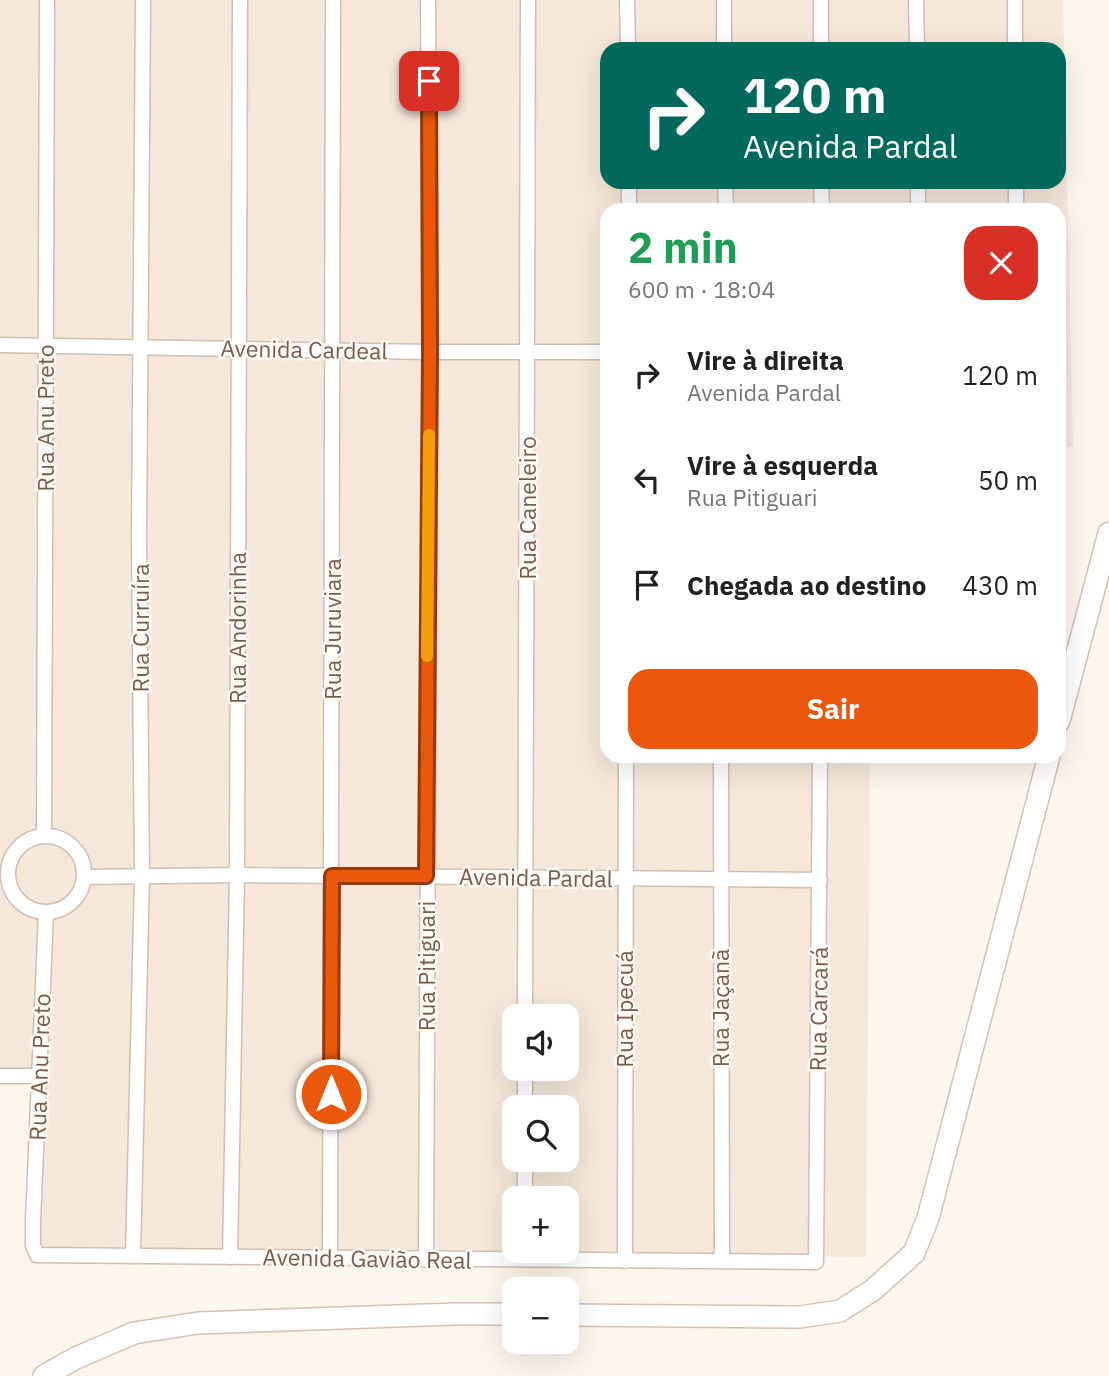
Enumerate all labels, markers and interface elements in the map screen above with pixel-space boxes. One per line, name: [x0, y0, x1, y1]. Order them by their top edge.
pin: [399, 51, 459, 111]
icon: arrive: [410, 62, 448, 100]
text: 120 m: [743, 63, 887, 126]
icon: right: [628, 70, 719, 161]
text: Avenida Pardal: [743, 125, 957, 167]
text: 2 min: [628, 220, 738, 275]
button: close: [964, 226, 1038, 300]
text: 600 m · 18:04: [628, 274, 775, 304]
street label: Avenida Cardeal: [220, 333, 388, 365]
text: Vire à direita: [687, 343, 844, 377]
street label: Rua Anu Preto: [30, 344, 60, 492]
icon: right: [628, 356, 666, 394]
text: 120 m: [962, 358, 1038, 392]
text: Avenida Pardal: [687, 377, 841, 407]
street label: Rua Caneleiro: [512, 436, 542, 580]
text: Vire à esquerda: [687, 448, 878, 482]
icon: left: [628, 461, 666, 499]
text: 50 m: [978, 463, 1038, 497]
text: Rua Pitiguari: [687, 482, 818, 512]
street label: Rua Andorinha: [222, 552, 252, 704]
street label: Rua Juruviara: [317, 558, 347, 700]
street label: Rua Curruíra: [125, 563, 155, 693]
icon: arrive: [628, 566, 666, 604]
text: Chegada ao destino: [687, 568, 926, 602]
text: 430 m: [962, 568, 1038, 602]
button: Sair: [628, 669, 1038, 749]
street label: Avenida Pardal: [459, 861, 613, 893]
street label: Rua Pitiguari: [411, 901, 441, 1031]
street label: Rua Carcará: [802, 946, 834, 1072]
street label: Rua Jaçanã: [705, 949, 735, 1067]
street label: Rua Ipecuá: [609, 950, 639, 1068]
street label: Rua Anu Preto: [21, 993, 57, 1141]
map controls: [502, 1004, 579, 1354]
button: sound: [502, 1004, 579, 1081]
position arrow: [294, 1057, 368, 1131]
button: search: [502, 1095, 579, 1172]
button: +: [502, 1186, 579, 1263]
street label: Avenida Gavião Real: [262, 1241, 472, 1275]
button: −: [502, 1277, 579, 1354]

